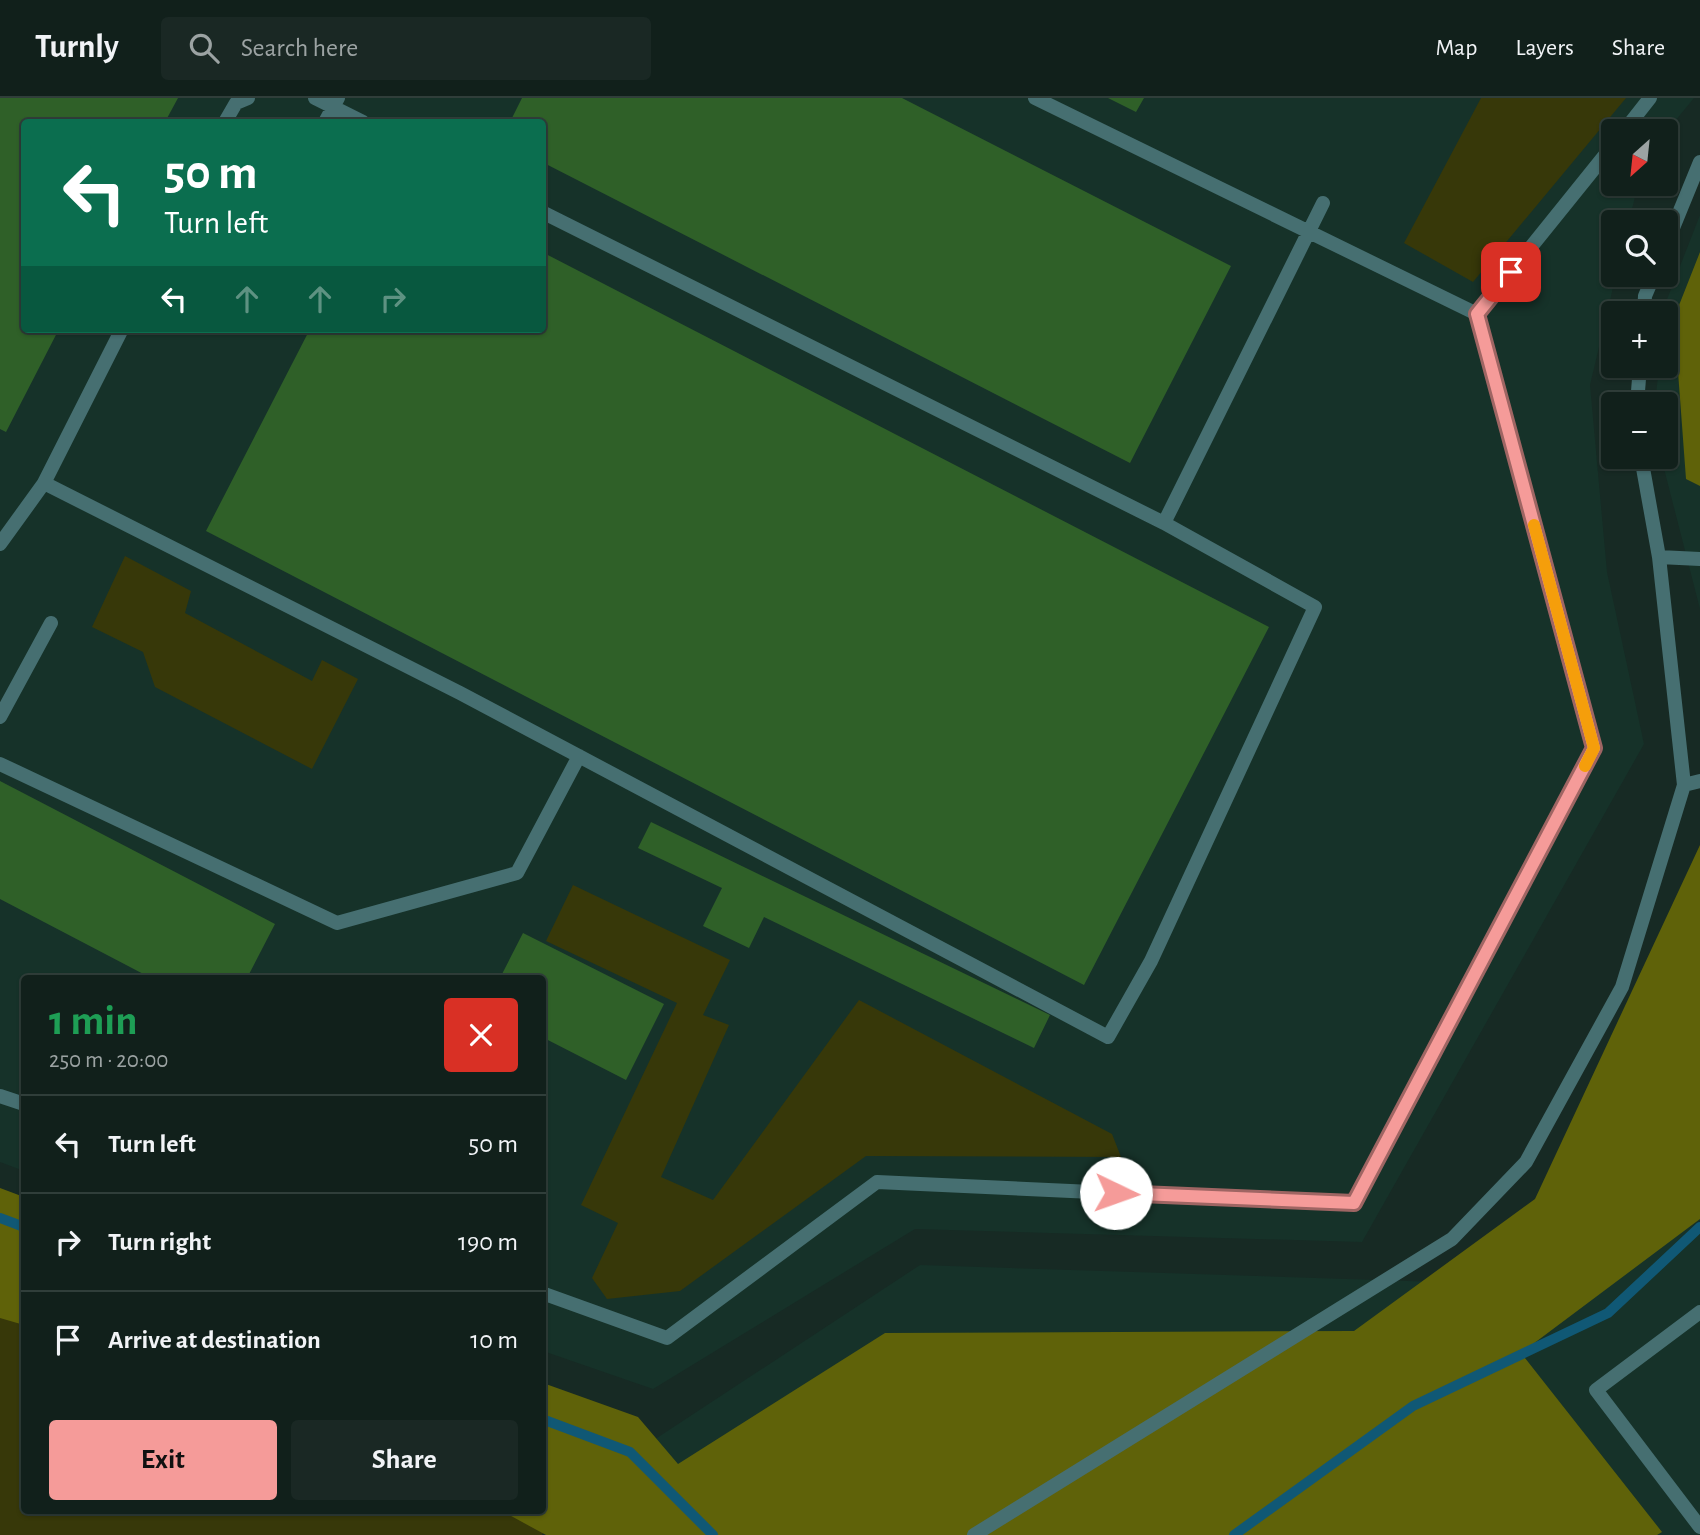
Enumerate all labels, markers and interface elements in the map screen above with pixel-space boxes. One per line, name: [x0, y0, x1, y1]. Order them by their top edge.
search box: [161, 17, 651, 80]
icon: search: [185, 29, 223, 67]
text: Turnly: [35, 31, 119, 64]
text: Search here: [241, 35, 358, 61]
text: Map: [1435, 36, 1477, 60]
text: Layers: [1515, 36, 1574, 60]
text: Share: [1612, 36, 1665, 60]
north arrow: [1601, 119, 1678, 196]
map controls: [1601, 119, 1678, 469]
icon: left: [49, 147, 140, 238]
text: 50 m: [164, 149, 258, 198]
text: Turn left: [164, 207, 268, 239]
button: search: [1601, 210, 1678, 287]
pin: [1481, 242, 1541, 302]
icon: arrive: [1492, 253, 1530, 291]
icon: left: [155, 280, 193, 318]
icon: ahead: [228, 280, 266, 318]
icon: ahead: [301, 280, 339, 318]
icon: right: [374, 280, 412, 318]
button: +: [1601, 301, 1678, 378]
button: −: [1601, 392, 1678, 469]
button: close: [444, 998, 518, 1072]
text: 1 min: [49, 1000, 138, 1042]
text: 250 m · 20:00: [49, 1049, 168, 1072]
icon: left: [49, 1125, 87, 1163]
text: Turn left: [108, 1131, 196, 1157]
text: 50 m: [468, 1131, 518, 1157]
position arrow: [1079, 1156, 1153, 1230]
icon: right: [49, 1223, 87, 1261]
text: Turn right: [108, 1229, 211, 1255]
text: 190 m: [458, 1229, 518, 1255]
icon: arrive: [49, 1321, 87, 1359]
text: Arrive at destination: [108, 1327, 321, 1353]
text: 10 m: [470, 1327, 518, 1353]
button: Exit: [49, 1420, 277, 1500]
button: Share: [291, 1420, 518, 1500]

